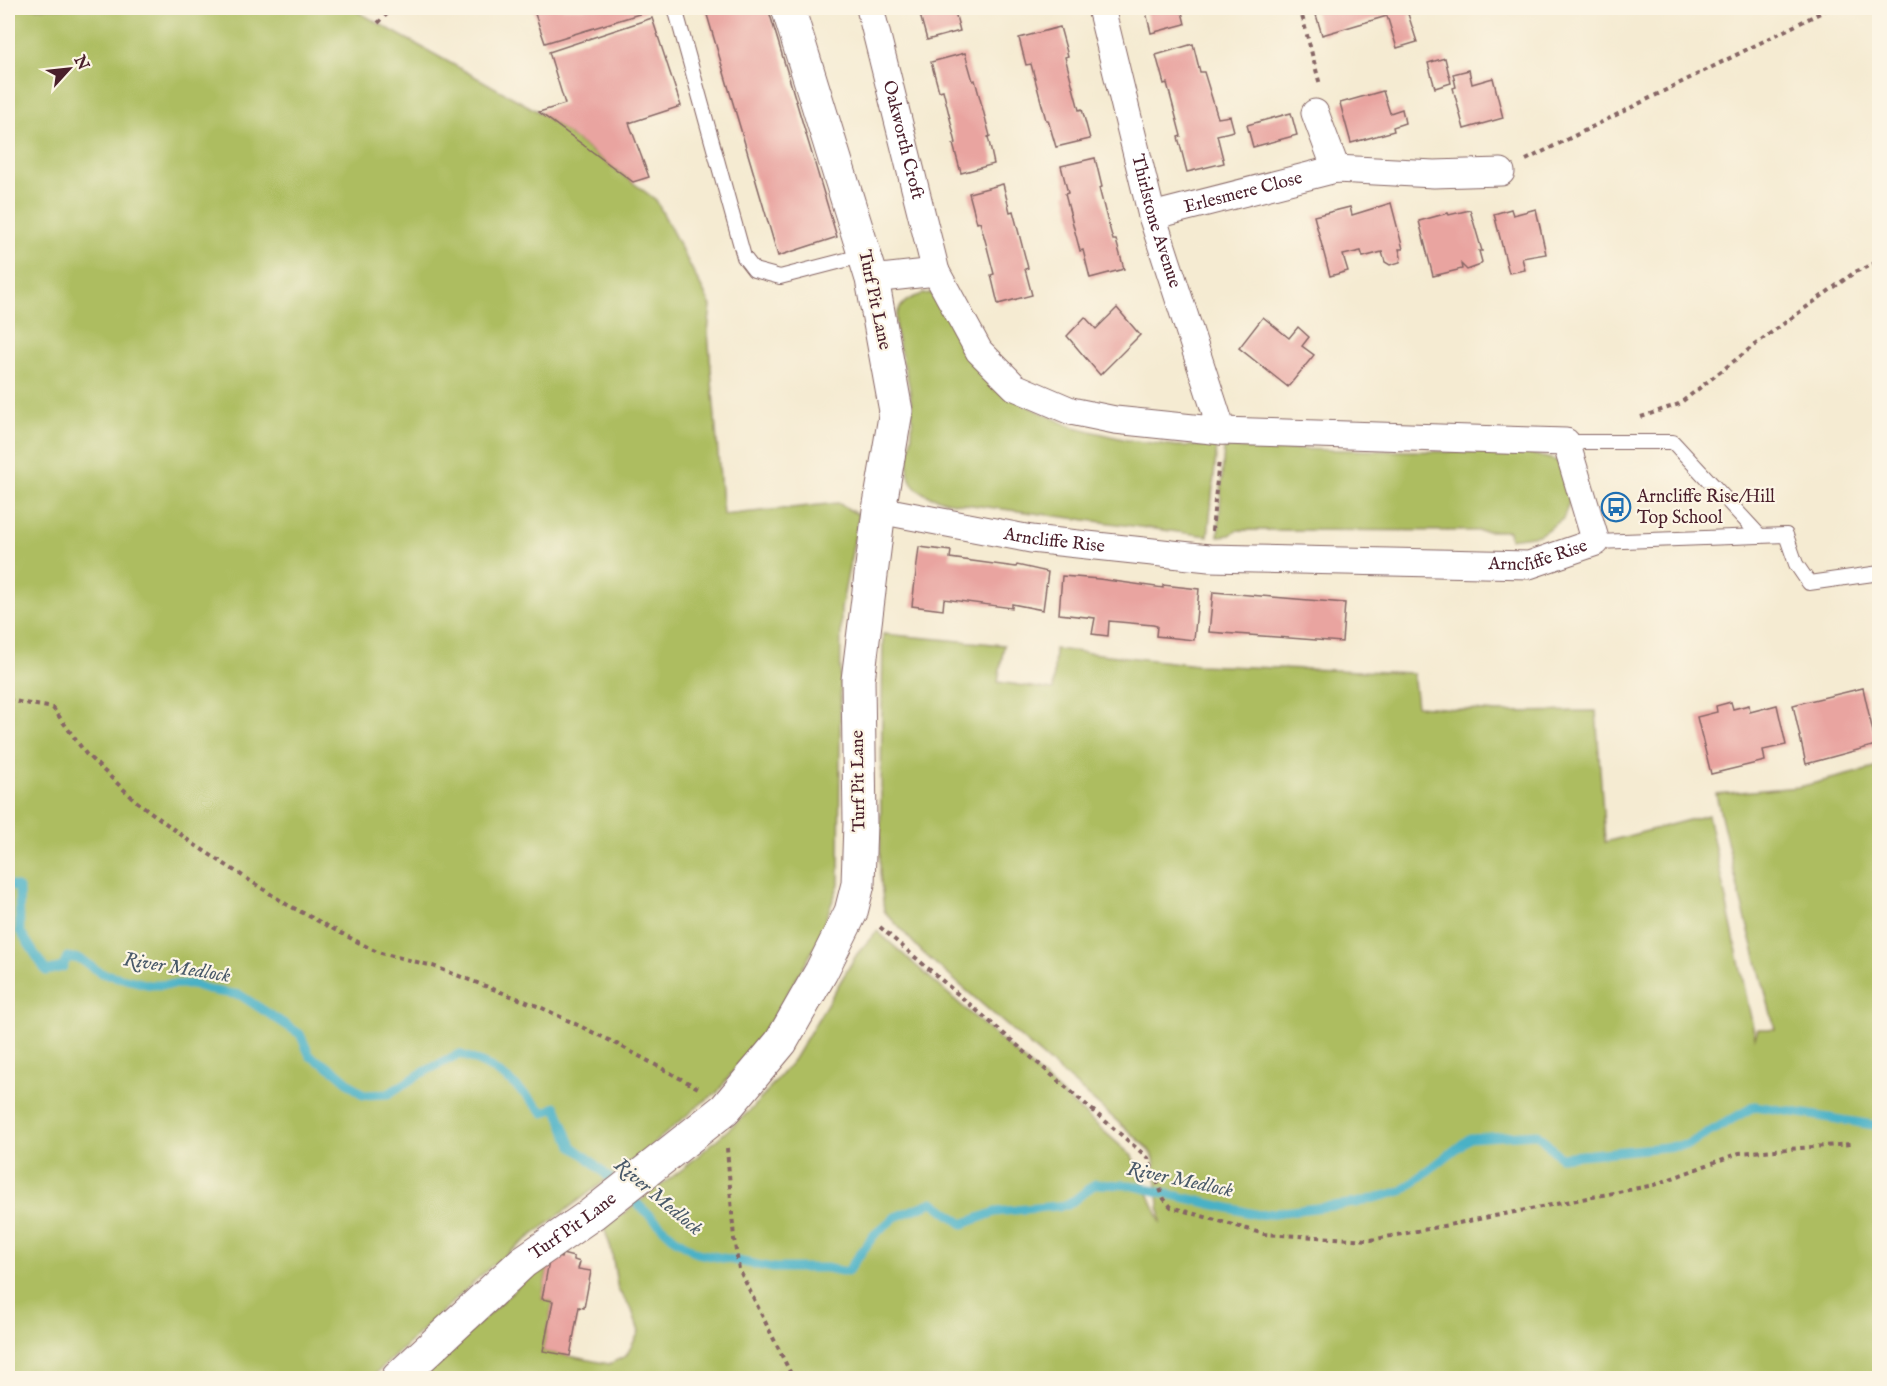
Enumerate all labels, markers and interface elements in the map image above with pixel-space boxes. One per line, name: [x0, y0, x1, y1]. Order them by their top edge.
north arrow: [39, 39, 99, 99]
text: N: [68, 51, 93, 74]
street label: Oakworth Croft: [877, 78, 929, 202]
street label: Thirlstone Avenue: [1126, 152, 1186, 291]
street label: Erlesmere Close: [1181, 167, 1305, 219]
street label: Turf Pit Lane: [852, 248, 896, 352]
place label: Arncliffe Rise/Hill Top School: [1636, 486, 1775, 530]
bus stop icon: Arncliffe Rise/Hill Top School: [1600, 491, 1632, 523]
street label: Arncliffe Rise: [1001, 522, 1106, 558]
street label: Arncliffe Rise: [1487, 534, 1591, 577]
street label: Turf Pit Lane: [847, 730, 871, 832]
water label: River Medlock: [122, 947, 232, 989]
water label: River Medlock: [609, 1153, 707, 1241]
water label: River Medlock: [1125, 1157, 1235, 1203]
street label: Turf Pit Lane: [525, 1187, 621, 1265]

